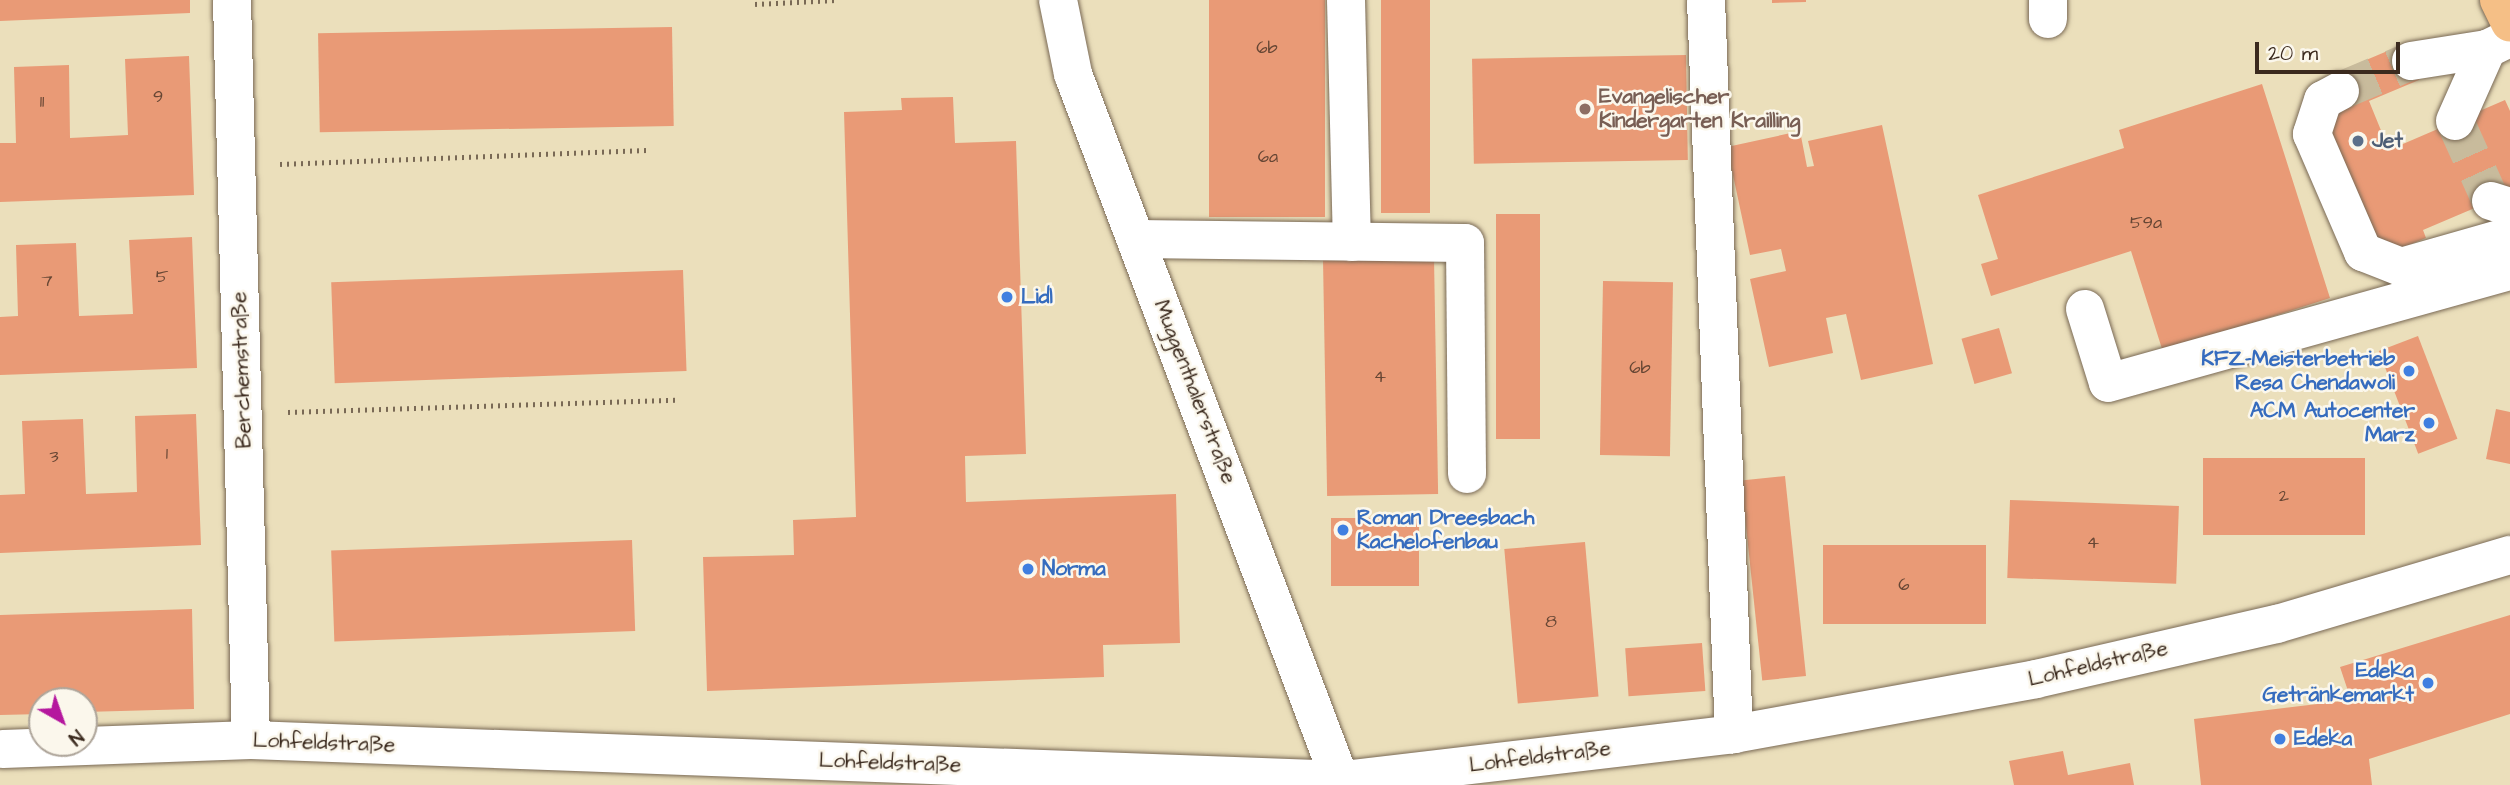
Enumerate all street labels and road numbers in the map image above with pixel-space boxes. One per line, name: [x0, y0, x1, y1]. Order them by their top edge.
street label: Berchemstraße: [227, 291, 257, 449]
street label: Muggenthalerstraße: [1148, 296, 1242, 488]
street label: Lohfeldstraße: [2026, 636, 2170, 692]
street label: Lohfeldstraße: [252, 728, 396, 758]
street label: Lohfeldstraße: [1468, 736, 1612, 778]
street label: Lohfeldstraße: [818, 748, 962, 778]

